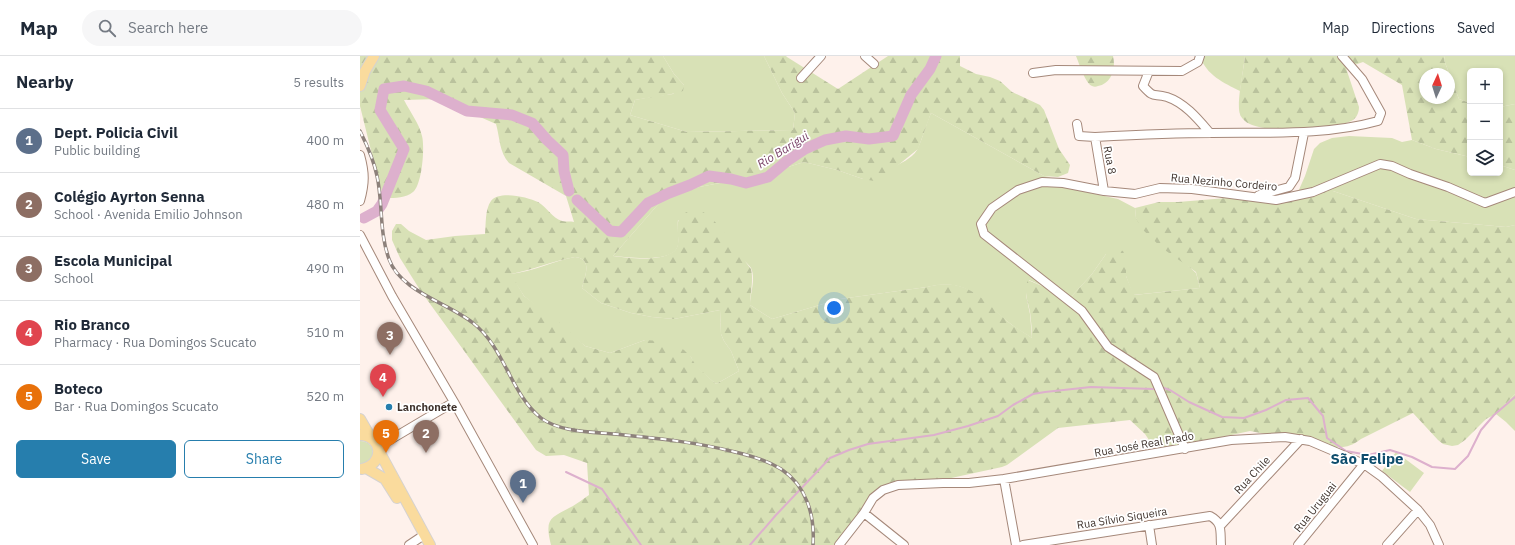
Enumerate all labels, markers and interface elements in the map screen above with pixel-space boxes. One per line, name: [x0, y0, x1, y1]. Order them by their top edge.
search box: [82, 10, 362, 46]
text: Map: [20, 16, 58, 40]
icon: search: [96, 17, 118, 39]
text: Search here: [128, 18, 208, 37]
text: Map: [1322, 19, 1349, 37]
text: Directions: [1371, 19, 1435, 37]
text: Saved: [1457, 19, 1495, 37]
north arrow: [1419, 68, 1455, 104]
map controls: [1467, 68, 1503, 176]
button: +: [1467, 68, 1503, 104]
text: Nearby: [16, 71, 74, 93]
text: 5 results: [293, 74, 344, 91]
button: −: [1467, 104, 1503, 140]
text: Dept. Policia Civil: [54, 123, 178, 142]
water label: Rio Barigui: [754, 127, 812, 171]
text: 1: [25, 132, 33, 149]
text: 400 m: [306, 132, 344, 149]
button: layers: [1467, 140, 1503, 176]
text: Public building: [54, 142, 140, 159]
street label: Rua 8: [1101, 145, 1119, 175]
street label: Rua Nezinho Cordeiro: [1170, 170, 1278, 194]
text: Colégio Ayrton Senna: [54, 187, 205, 206]
text: 2: [25, 196, 33, 213]
text: 480 m: [306, 196, 344, 213]
text: School · Avenida Emilio Johnson: [54, 206, 243, 223]
text: Escola Municipal: [54, 251, 172, 270]
text: 3: [25, 260, 33, 277]
text: 490 m: [306, 260, 344, 277]
text: School: [54, 270, 94, 287]
your location: [824, 298, 844, 318]
text: Rio Branco: [54, 315, 130, 334]
pin: 3: [377, 322, 403, 355]
text: 4: [25, 324, 33, 341]
text: 510 m: [306, 324, 344, 341]
text: Pharmacy · Rua Domingos Scucato: [54, 334, 257, 351]
pin: 4: [370, 364, 396, 397]
text: Boteco: [54, 379, 103, 398]
text: 5: [25, 388, 33, 405]
text: 520 m: [306, 388, 344, 405]
text: Bar · Rua Domingos Scucato: [54, 398, 219, 415]
place label: Lanchonete: [397, 400, 457, 414]
marker: Lanchonete: [384, 402, 394, 412]
pin: 5: [373, 420, 399, 453]
pin: 2: [413, 420, 439, 453]
street label: Rua José Real Prado: [1093, 428, 1195, 460]
button: Save: [16, 440, 176, 478]
button: Share: [184, 440, 344, 478]
district label: São Felipe: [1330, 449, 1404, 468]
street label: Rua Chile: [1231, 453, 1273, 497]
pin: 1: [510, 470, 536, 503]
street label: Rua Uruguai: [1291, 479, 1339, 535]
street label: Rua Sílvio Siqueira: [1076, 504, 1168, 532]

